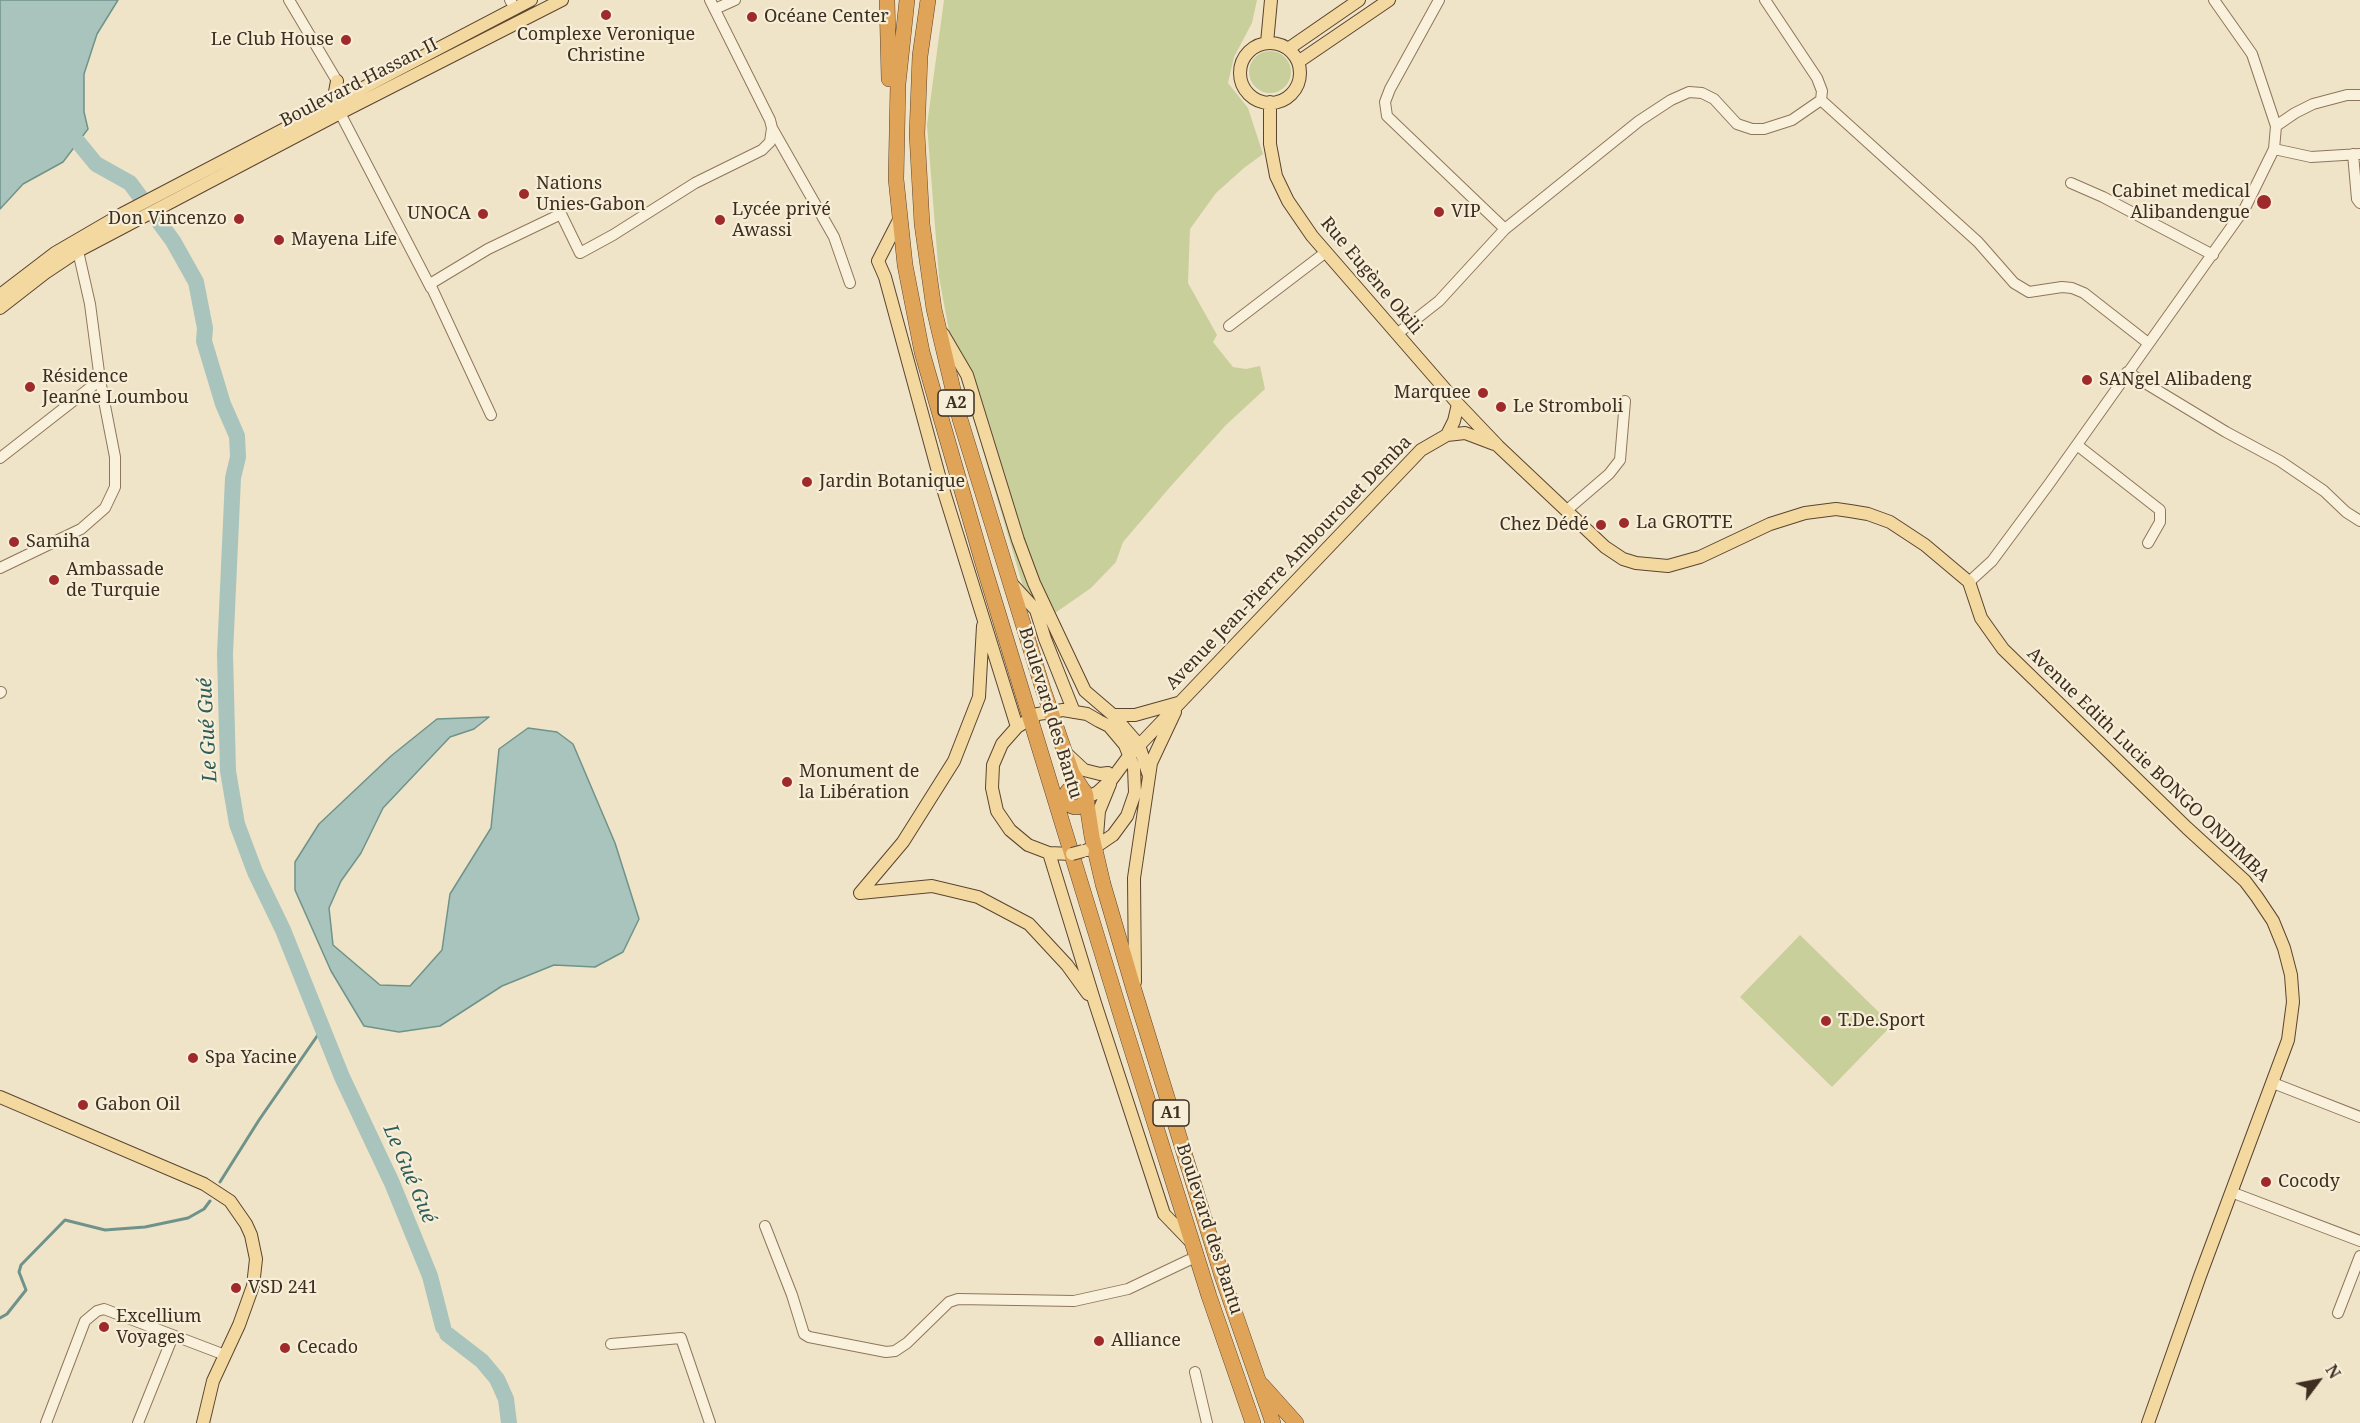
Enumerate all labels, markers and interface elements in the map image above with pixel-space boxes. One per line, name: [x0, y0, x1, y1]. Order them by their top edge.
place label: Océane Center: [764, 6, 889, 28]
marker: Complexe Veronique Christine: [599, 8, 613, 22]
marker: Océane Center: [745, 10, 759, 24]
place label: Complexe Veronique Christine: [517, 24, 695, 66]
place label: Le Club House: [211, 29, 334, 51]
marker: Le Club House: [339, 33, 353, 47]
street label: Boulevard Hassan II: [277, 34, 441, 132]
place label: Nations Unies-Gabon: [536, 173, 646, 216]
place label: Cabinet medical Alibandengue: [2112, 181, 2250, 224]
marker: Nations Unies-Gabon: [517, 187, 531, 201]
marker: Cabinet medical Alibandengue: [2255, 193, 2273, 211]
place label: Lycée privé Awassi: [732, 199, 831, 242]
place label: VIP: [1451, 201, 1481, 223]
place label: UNOCA: [407, 203, 471, 225]
marker: VIP: [1432, 205, 1446, 219]
marker: UNOCA: [476, 207, 490, 221]
place label: Don Vincenzo: [108, 208, 227, 230]
marker: Don Vincenzo: [232, 212, 246, 226]
marker: Lycée privé Awassi: [713, 213, 727, 227]
street label: Rue Eugène Okili: [1316, 213, 1426, 339]
place label: Mayena Life: [291, 229, 397, 251]
marker: Mayena Life: [272, 233, 286, 247]
place label: Résidence Jeanne Loumbou: [42, 366, 189, 409]
place label: SANgel Alibadeng: [2099, 369, 2252, 391]
marker: SANgel Alibadeng: [2080, 373, 2094, 387]
marker: Résidence Jeanne Loumbou: [23, 380, 37, 394]
place label: Marquee: [1394, 382, 1471, 404]
marker: Marquee: [1476, 386, 1490, 400]
road number: A2: [938, 390, 974, 416]
place label: Le Stromboli: [1513, 396, 1623, 418]
marker: Le Stromboli: [1494, 400, 1508, 414]
street label: Avenue Jean-Pierre Ambourouet Demba: [1162, 432, 1416, 694]
place label: Jardin Botanique: [819, 471, 965, 493]
marker: Jardin Botanique: [800, 475, 814, 489]
place label: La GROTTE: [1636, 512, 1733, 534]
place label: Chez Dédé: [1500, 514, 1589, 536]
marker: La GROTTE: [1617, 516, 1631, 530]
marker: Chez Dédé: [1594, 518, 1608, 532]
place label: Samiha: [26, 531, 90, 553]
marker: Samiha: [7, 535, 21, 549]
place label: Ambassade de Turquie: [66, 559, 164, 602]
marker: Ambassade de Turquie: [47, 573, 61, 587]
street label: Boulevard des Bantu: [1014, 625, 1086, 801]
street label: Avenue Edith Lucie BONGO ONDIMBA: [2022, 643, 2274, 887]
water label: Le Gué Gué: [193, 677, 223, 783]
place label: Monument de la Libération: [799, 761, 919, 804]
marker: Monument de la Libération: [780, 775, 794, 789]
place label: T.De.Sport: [1838, 1010, 1925, 1032]
marker: T.De.Sport: [1819, 1014, 1833, 1028]
place label: Spa Yacine: [205, 1047, 297, 1069]
marker: Spa Yacine: [186, 1051, 200, 1065]
place label: Gabon Oil: [95, 1094, 180, 1116]
marker: Gabon Oil: [76, 1098, 90, 1112]
road number: A1: [1153, 1100, 1189, 1126]
water label: Le Gué Gué: [377, 1121, 441, 1227]
street label: Boulevard des Bantu: [1171, 1141, 1247, 1317]
place label: Cocody: [2278, 1171, 2340, 1193]
marker: Cocody: [2259, 1175, 2273, 1189]
place label: VSD 241: [248, 1277, 318, 1299]
marker: VSD 241: [229, 1281, 243, 1295]
place label: Excellium Voyages: [116, 1306, 201, 1348]
marker: Excellium Voyages: [97, 1320, 111, 1334]
place label: Alliance: [1111, 1330, 1181, 1352]
marker: Alliance: [1092, 1334, 1106, 1348]
place label: Cecado: [297, 1337, 358, 1359]
marker: Cecado: [278, 1341, 292, 1355]
north arrow: [2288, 1351, 2348, 1411]
text: N: [2321, 1360, 2346, 1383]

